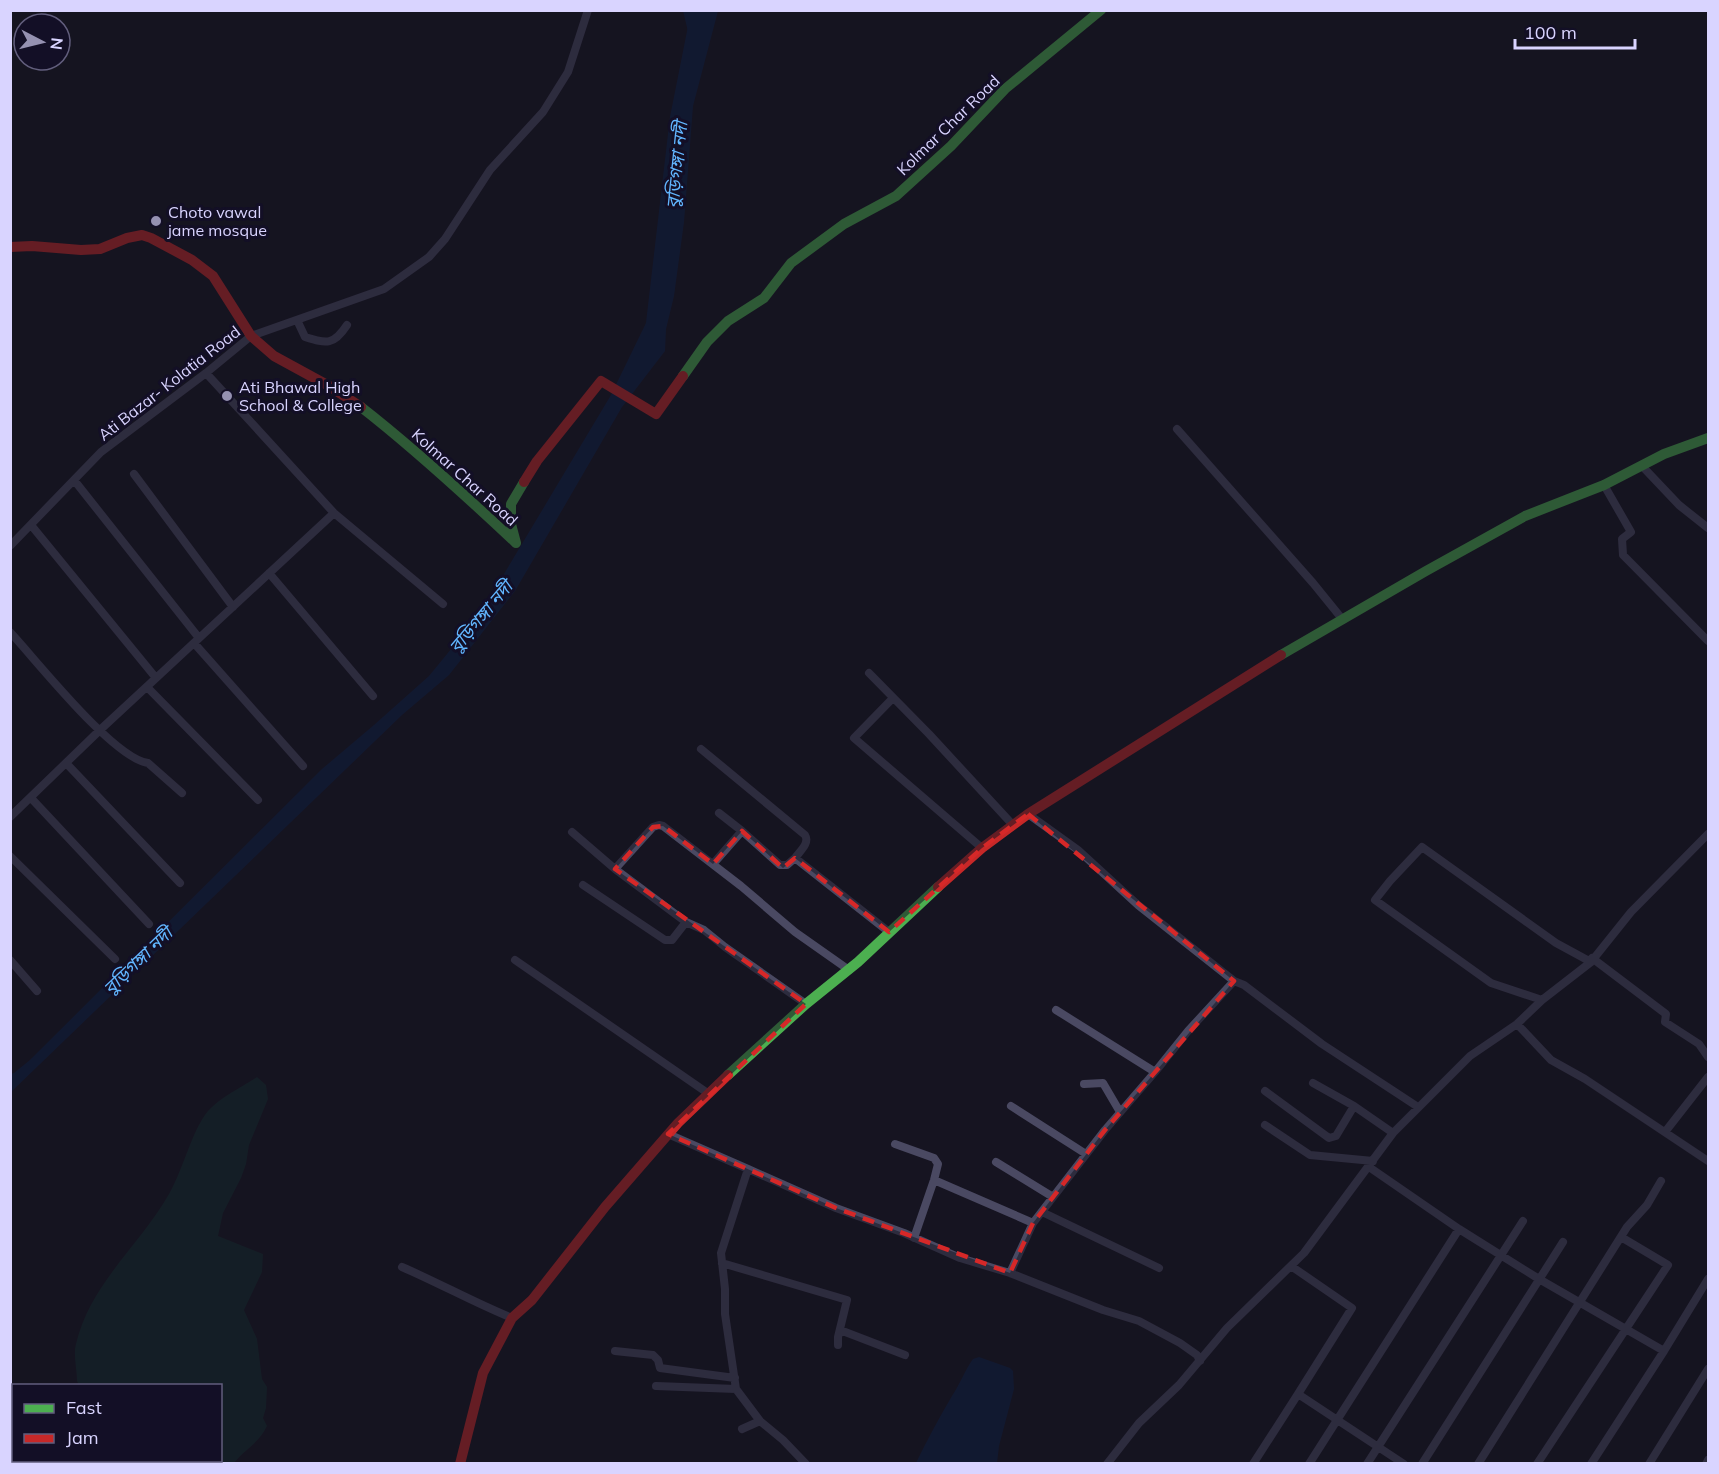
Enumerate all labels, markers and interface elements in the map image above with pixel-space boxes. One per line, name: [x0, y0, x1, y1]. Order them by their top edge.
north arrow: [12, 12, 72, 72]
scale bar: [1515, 12, 1635, 50]
text: 100 m: [1524, 21, 1577, 44]
text: N: [46, 37, 68, 51]
street label: Kolmar Char Road: [892, 71, 1004, 179]
water label: বুড়িগঙ্গা নদী: [660, 117, 693, 210]
place label: Choto vawal jame mosque: [167, 202, 267, 240]
marker: Choto vawal jame mosque: [149, 214, 163, 228]
street label: Ati Bazar- Kolatia Road: [94, 321, 244, 445]
place label: Ati Bhawal High School & College: [239, 377, 362, 415]
marker: Ati Bhawal High School & College: [220, 389, 234, 403]
street label: Kolmar Char Road: [408, 424, 522, 530]
water label: বুড়িগঙ্গা নদী: [444, 573, 520, 658]
water label: বুড়িগঙ্গা নদী: [98, 920, 179, 999]
legend: [12, 1384, 222, 1462]
text: Fast: [66, 1396, 102, 1419]
text: Jam: [66, 1426, 99, 1449]

